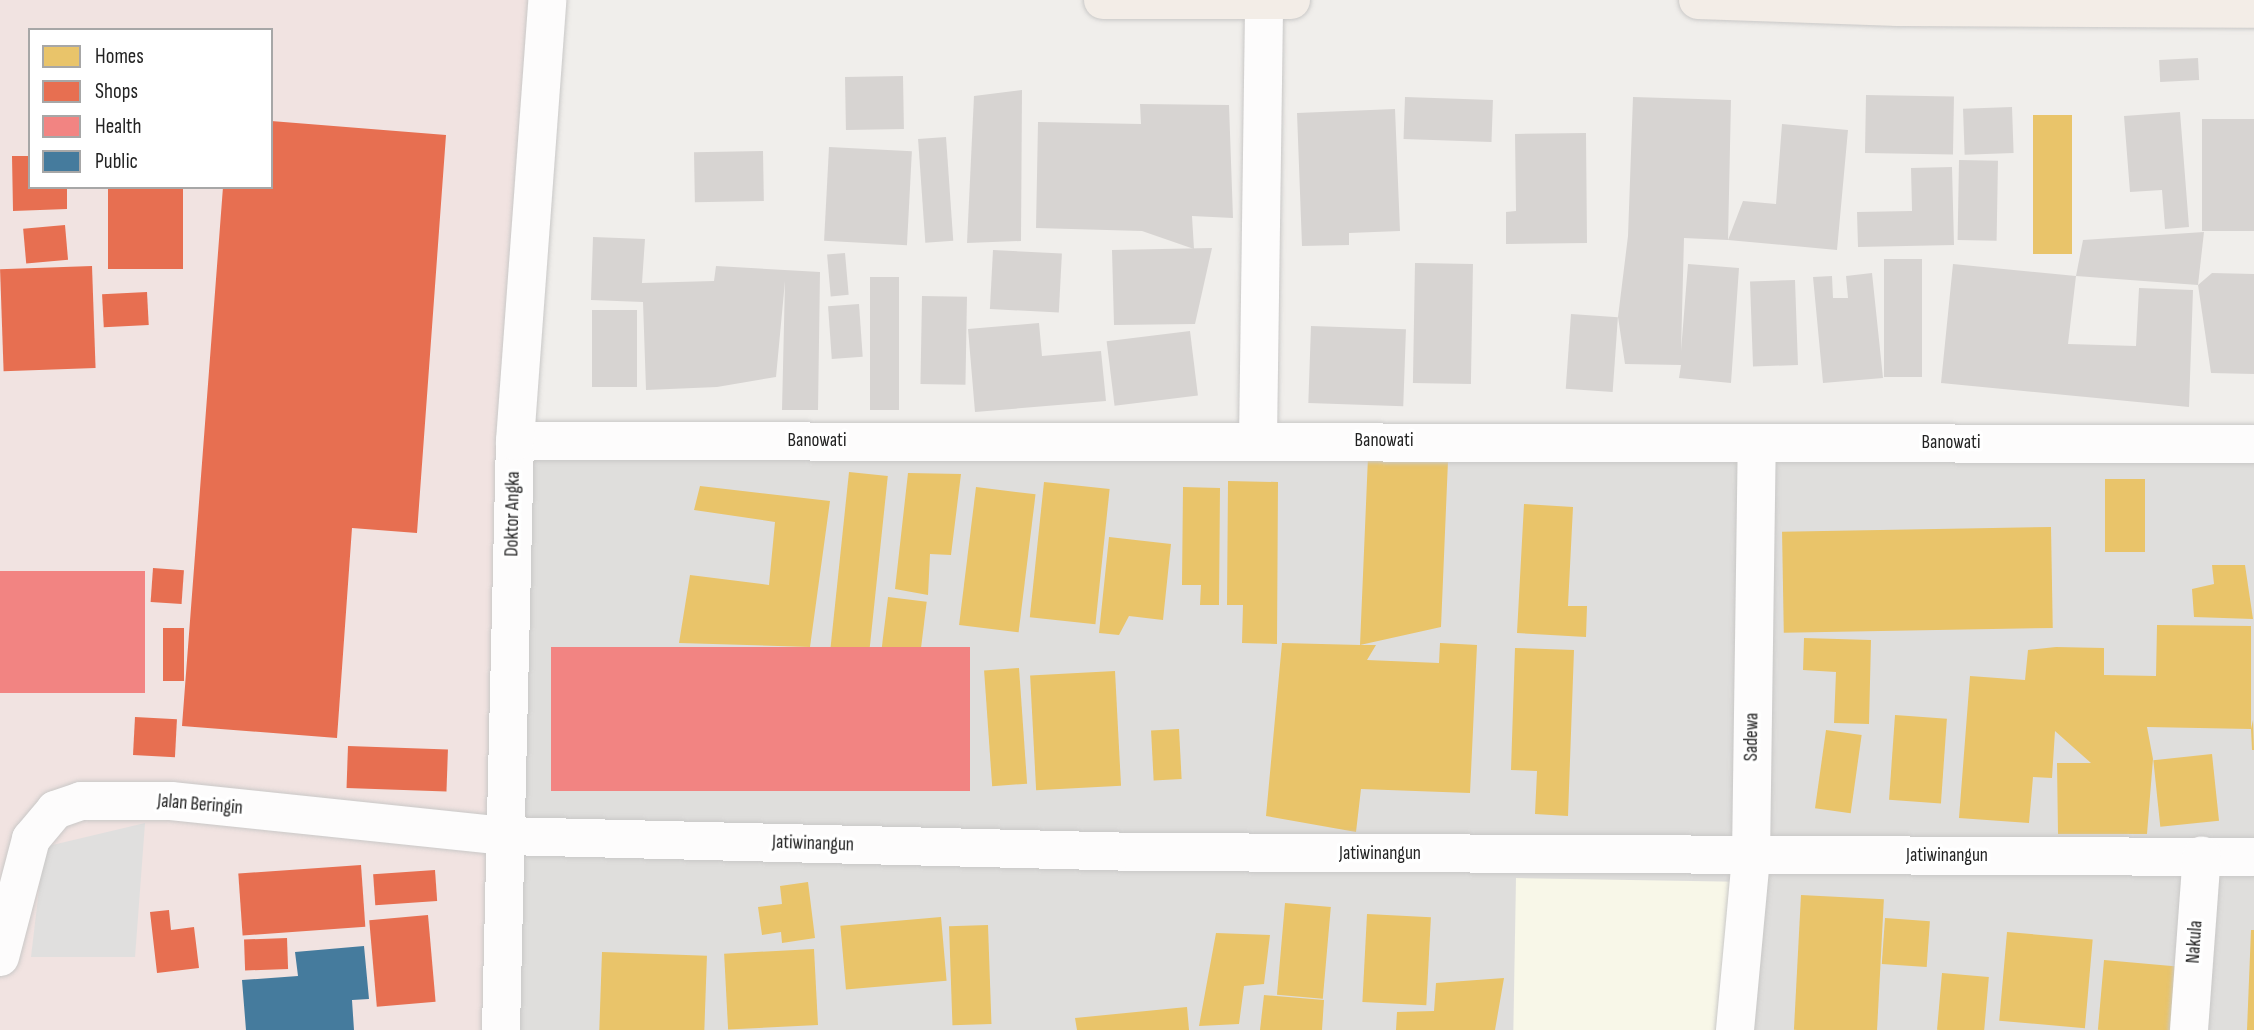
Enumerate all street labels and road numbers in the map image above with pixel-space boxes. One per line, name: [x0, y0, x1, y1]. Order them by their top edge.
street label: Banowati: [788, 430, 846, 452]
street label: Banowati: [1355, 430, 1413, 452]
street label: Banowati: [1922, 432, 1980, 454]
street label: Doktor Angka: [501, 471, 525, 557]
street label: Sadewa: [1740, 712, 1764, 762]
street label: Jalan Beringin: [156, 790, 244, 820]
street label: Jatiwinangun: [772, 831, 854, 857]
street label: Jatiwinangun: [1339, 843, 1421, 865]
street label: Jatiwinangun: [1906, 845, 1988, 867]
street label: Nakula: [2182, 920, 2208, 964]

